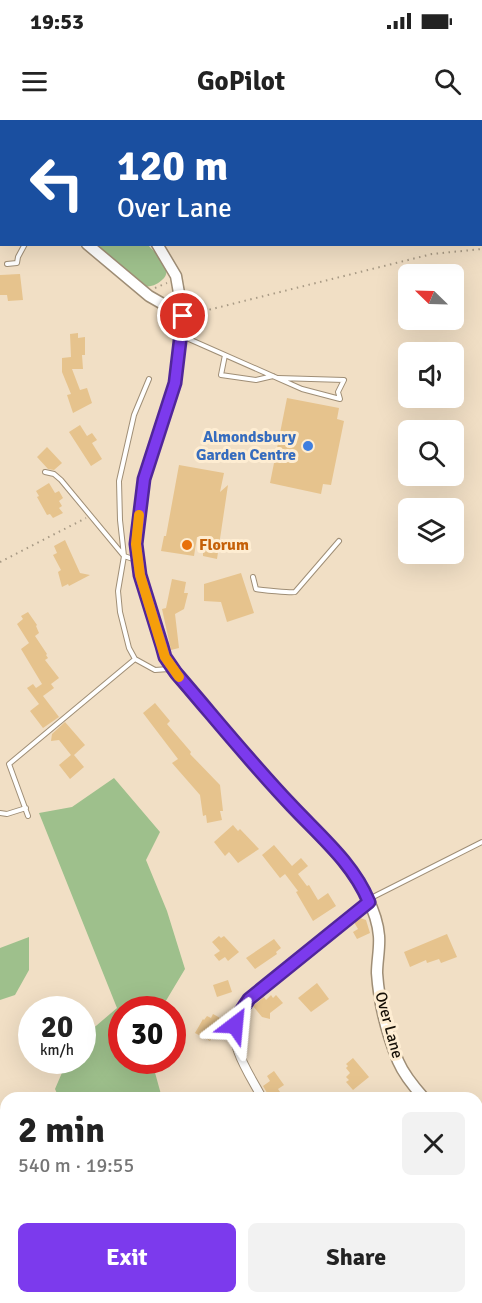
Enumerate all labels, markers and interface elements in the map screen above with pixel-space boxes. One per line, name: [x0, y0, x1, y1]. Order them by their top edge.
text: 19:53: [30, 8, 84, 35]
icon: menu: [18, 65, 51, 98]
text: GoPilot: [197, 65, 285, 98]
icon: search: [431, 65, 464, 98]
text: 120 m: [117, 141, 228, 192]
icon: left: [18, 144, 96, 222]
text: Over Lane: [117, 192, 232, 225]
north arrow: [398, 264, 464, 330]
map controls: [398, 264, 464, 564]
pin: [157, 290, 208, 341]
icon: arrive: [166, 299, 199, 332]
button: sound: [398, 342, 464, 408]
button: search: [398, 420, 464, 486]
place label: Almondsbury Garden Centre: [196, 427, 296, 465]
marker: Almondsbury Garden Centre: [301, 439, 315, 453]
button: layers: [398, 498, 464, 564]
place label: Florum: [199, 535, 249, 555]
marker: Florum: [180, 538, 194, 552]
street label: Over Lane: [371, 990, 407, 1060]
position arrow: [203, 993, 267, 1057]
speed limit sign: 30: [108, 996, 186, 1074]
text: 20: [41, 1009, 73, 1046]
text: km/h: [40, 1041, 74, 1059]
text: 2 min: [18, 1108, 105, 1153]
button: close: [402, 1112, 465, 1175]
text: 540 m · 19:55: [18, 1153, 134, 1178]
button: Exit: [18, 1223, 236, 1292]
button: Share: [248, 1223, 465, 1292]

